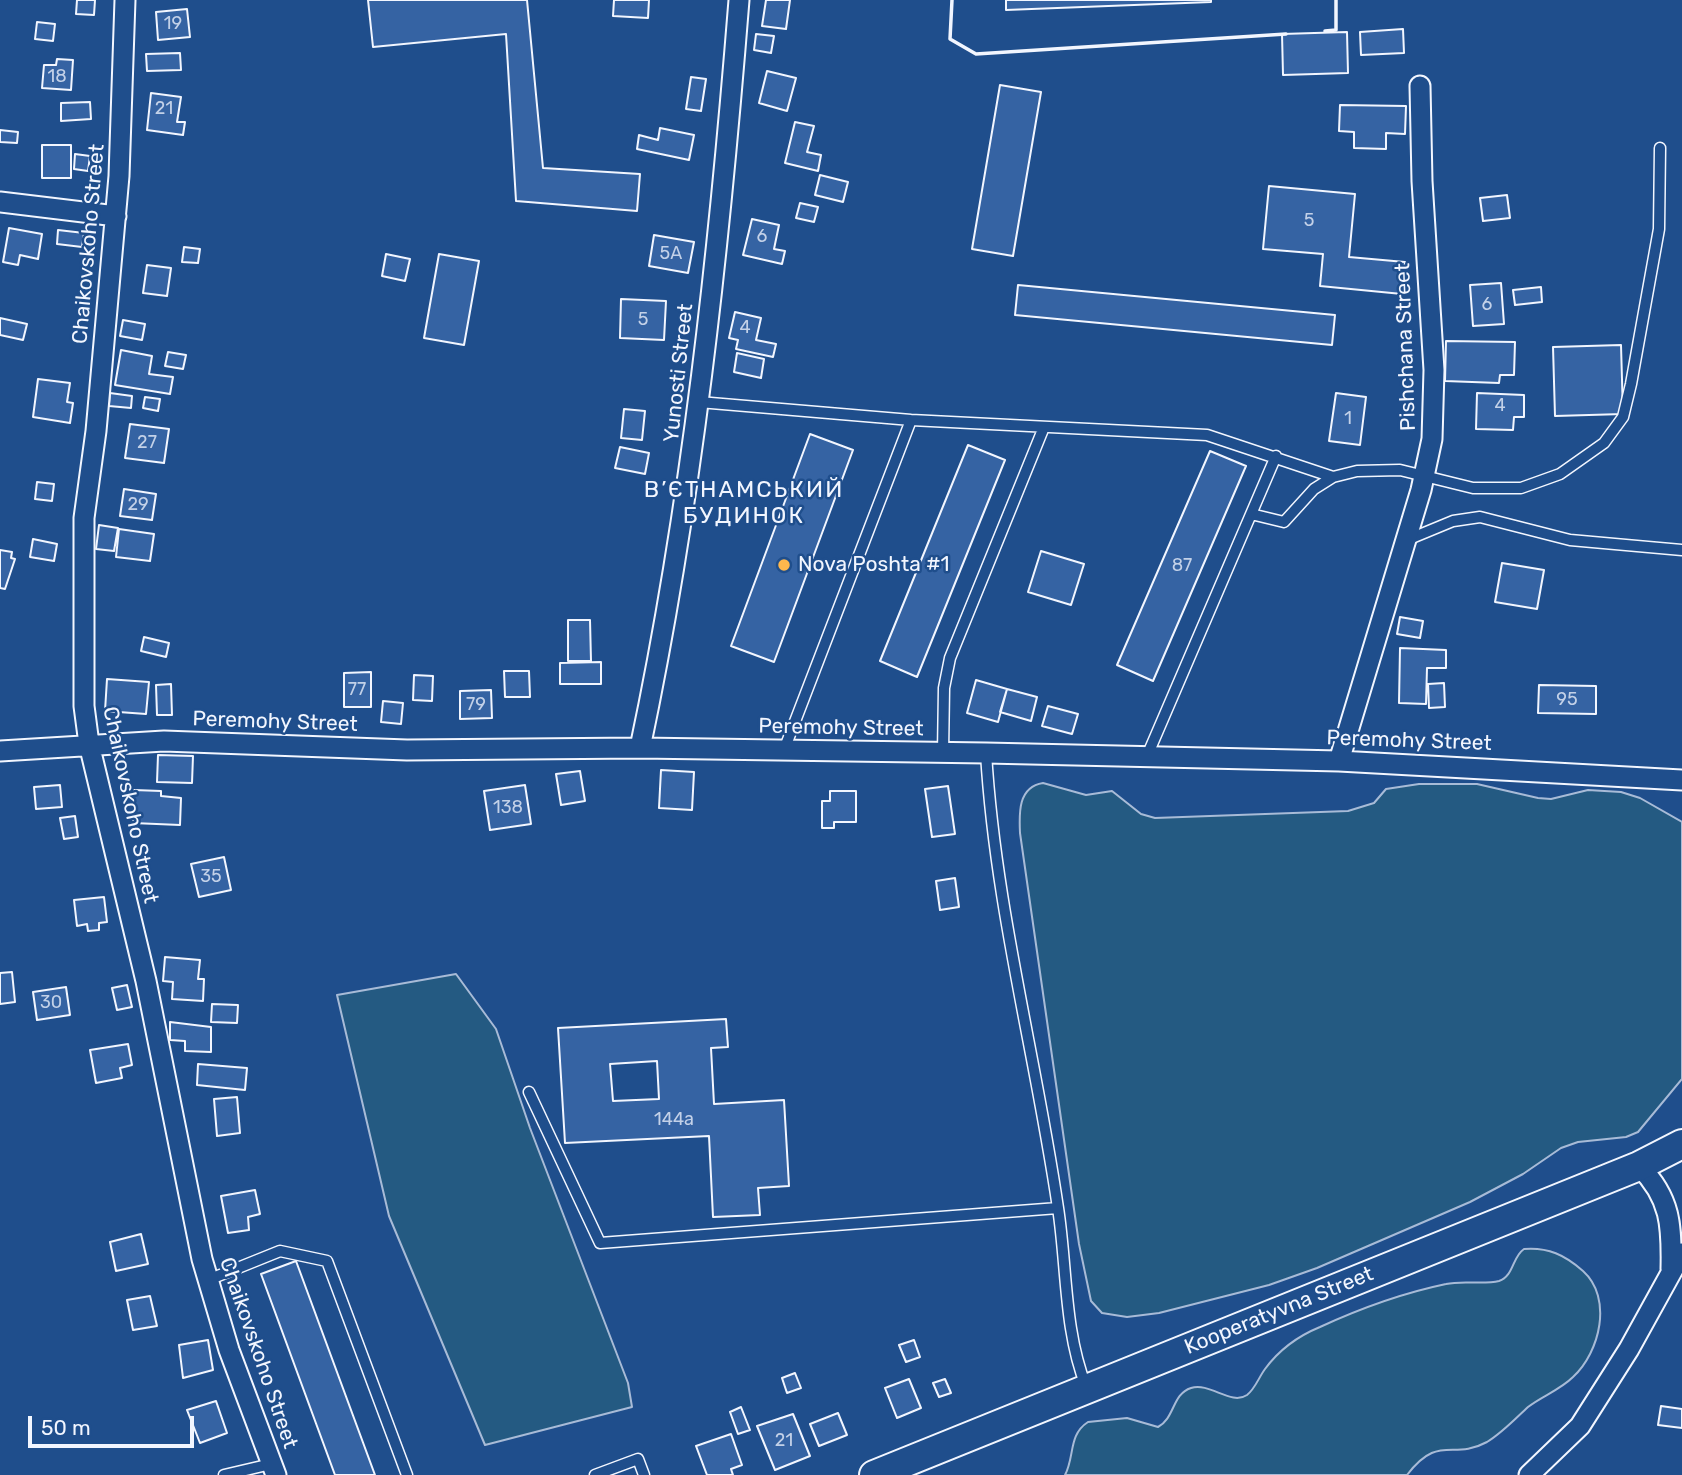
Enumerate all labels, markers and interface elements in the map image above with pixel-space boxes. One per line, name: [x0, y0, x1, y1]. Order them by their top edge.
house number: 19: [164, 13, 182, 35]
house number: 18: [47, 66, 67, 88]
house number: 21: [155, 98, 173, 120]
street label: Chaikovskoho Street: [68, 143, 110, 345]
house number: 5: [1304, 210, 1314, 232]
house number: 6: [757, 226, 767, 248]
house number: 5А: [660, 243, 682, 265]
street label: Pishchana Street: [1390, 263, 1422, 431]
house number: 6: [1482, 294, 1492, 316]
street label: Yunosti Street: [659, 302, 699, 444]
house number: 5: [638, 309, 648, 331]
house number: 4: [739, 317, 751, 339]
house number: 4: [1494, 395, 1506, 417]
house number: 1: [1344, 408, 1352, 430]
house number: 27: [137, 432, 157, 454]
district label: В’ЄТНАМСЬКИЙ БУДИНОК: [645, 476, 843, 530]
house number: 29: [127, 494, 149, 516]
place label: Nova Poshta #1: [798, 552, 950, 578]
house number: 87: [1172, 555, 1192, 577]
marker: Nova Poshta #1: [776, 557, 792, 573]
house number: 77: [348, 679, 366, 701]
house number: 95: [1556, 689, 1578, 711]
house number: 79: [466, 694, 486, 716]
street label: Chaikovskoho Street: [97, 704, 163, 906]
street label: Peremohy Street: [192, 707, 358, 737]
street label: Peremohy Street: [758, 714, 924, 742]
street label: Peremohy Street: [1326, 726, 1492, 756]
house number: 138: [493, 797, 523, 819]
house number: 35: [200, 866, 222, 888]
house number: 30: [40, 992, 62, 1014]
house number: 144а: [654, 1109, 694, 1131]
street label: Chaikovskoho Street: [213, 1254, 303, 1452]
street label: Kooperatyvna Street: [1181, 1262, 1377, 1360]
scale bar: [32, 1402, 198, 1446]
text: 50 m: [41, 1415, 91, 1440]
house number: 21: [775, 1430, 793, 1452]

